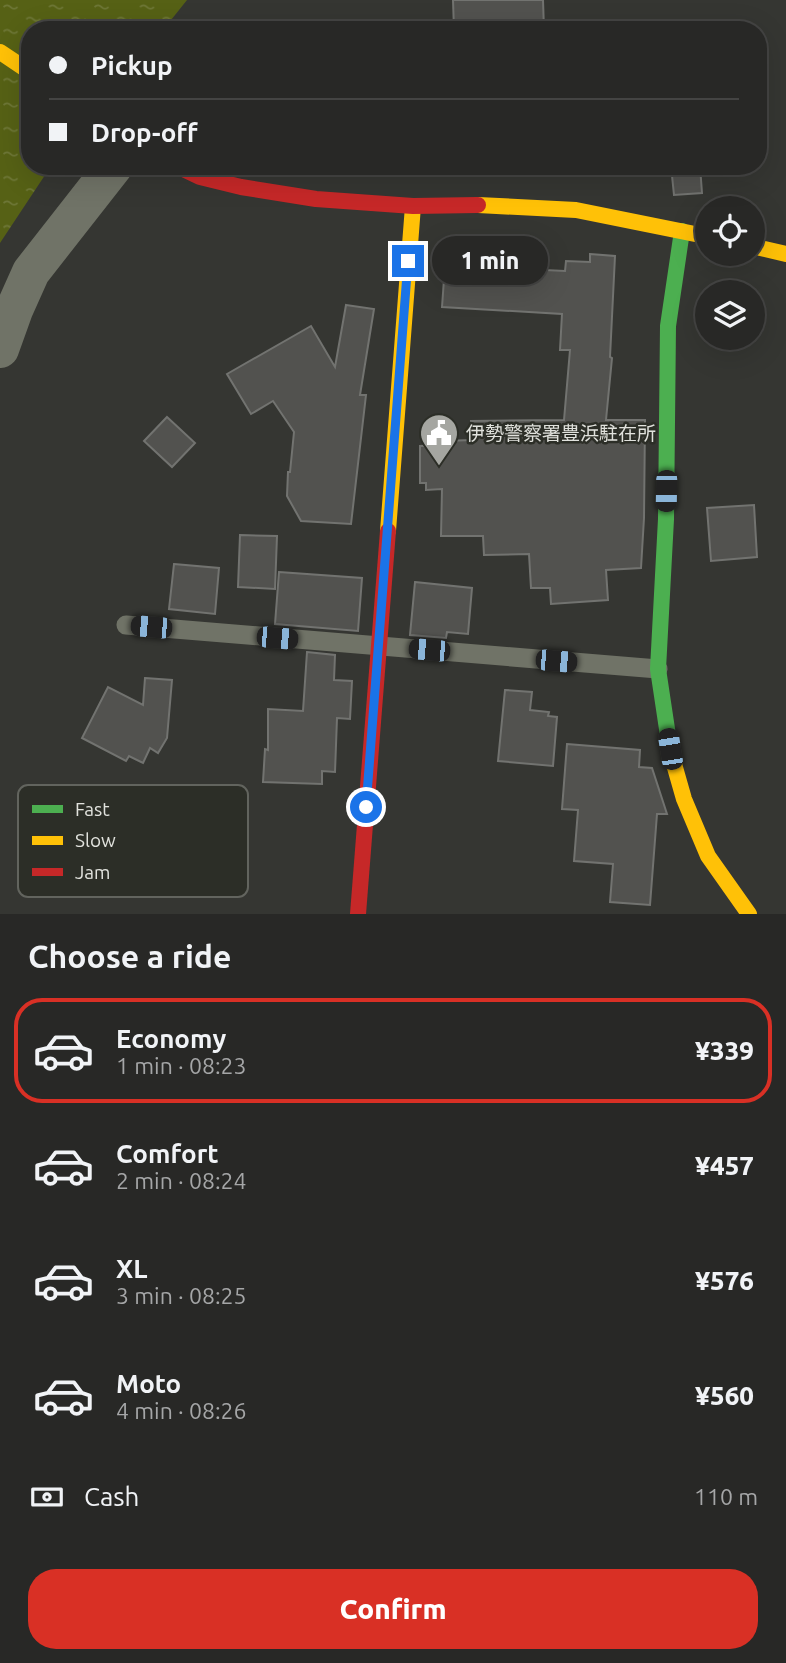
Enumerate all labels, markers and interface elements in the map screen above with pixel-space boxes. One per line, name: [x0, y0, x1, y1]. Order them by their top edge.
text: Pickup: [91, 51, 173, 80]
text: Drop-off: [91, 118, 198, 147]
map controls: [695, 196, 765, 350]
button: locate: [695, 196, 765, 266]
callout: 1 min: [432, 236, 548, 286]
route end: [392, 245, 424, 277]
text: 1 min: [461, 248, 519, 273]
button: layers: [695, 280, 765, 350]
public building icon: 伊勢警察署豊浜駐在所: [418, 412, 460, 467]
place label: 伊勢警察署豊浜駐在所: [466, 422, 656, 444]
car: [656, 470, 677, 512]
car: [130, 615, 173, 639]
car: [256, 626, 299, 650]
car: [408, 638, 451, 662]
car: [535, 649, 578, 673]
car: [657, 727, 684, 771]
legend: [18, 785, 248, 897]
route start: [350, 791, 382, 823]
text: Fast: [75, 798, 110, 820]
text: Slow: [75, 829, 116, 851]
text: Jam: [75, 861, 111, 883]
text: Choose a ride: [28, 938, 231, 974]
icon: car: [32, 1019, 95, 1082]
text: Economy: [116, 1024, 226, 1053]
text: ¥339: [695, 1036, 754, 1065]
text: 1 min · 08:23: [116, 1053, 247, 1078]
icon: car: [32, 1134, 95, 1197]
text: Comfort: [116, 1139, 219, 1168]
text: ¥457: [695, 1151, 754, 1180]
text: 2 min · 08:24: [116, 1168, 247, 1193]
icon: car: [32, 1249, 95, 1312]
text: XL: [116, 1254, 147, 1283]
text: ¥576: [695, 1266, 754, 1295]
text: 3 min · 08:25: [116, 1283, 247, 1308]
icon: car: [32, 1364, 95, 1427]
text: Moto: [116, 1369, 181, 1398]
text: ¥560: [695, 1381, 754, 1410]
text: 4 min · 08:26: [116, 1398, 247, 1423]
icon: cash: [28, 1478, 66, 1516]
text: Cash: [84, 1482, 139, 1511]
text: 110 m: [694, 1484, 758, 1509]
button: Confirm: [28, 1569, 758, 1649]

